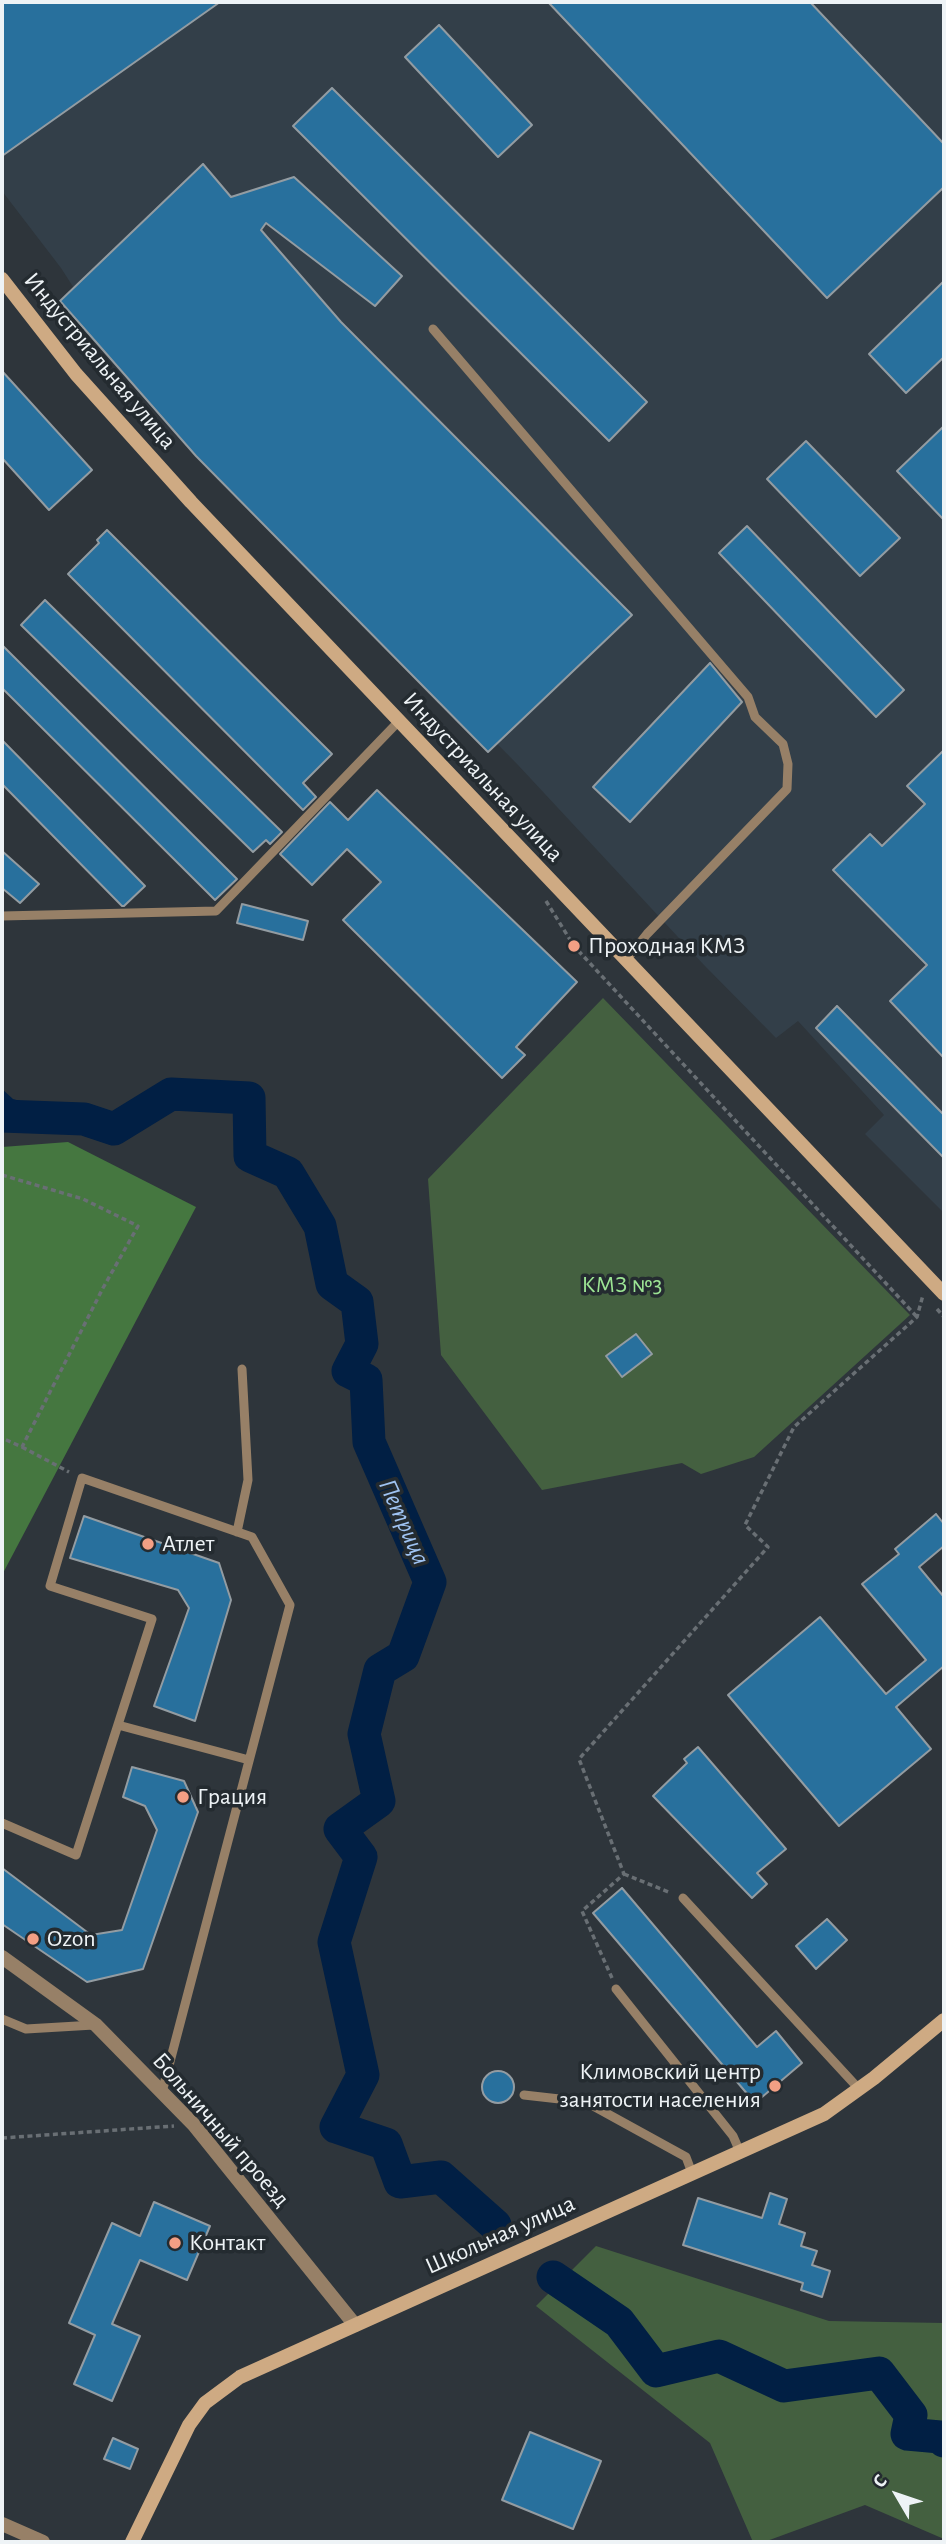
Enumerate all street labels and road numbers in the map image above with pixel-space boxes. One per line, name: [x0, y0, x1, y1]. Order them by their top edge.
street label: Индустриальная улица: [18, 267, 182, 455]
street label: Индустриальная улица: [397, 686, 569, 868]
street label: Больничный проезд: [146, 2047, 296, 2213]
street label: Школьная улица: [421, 2189, 579, 2281]

